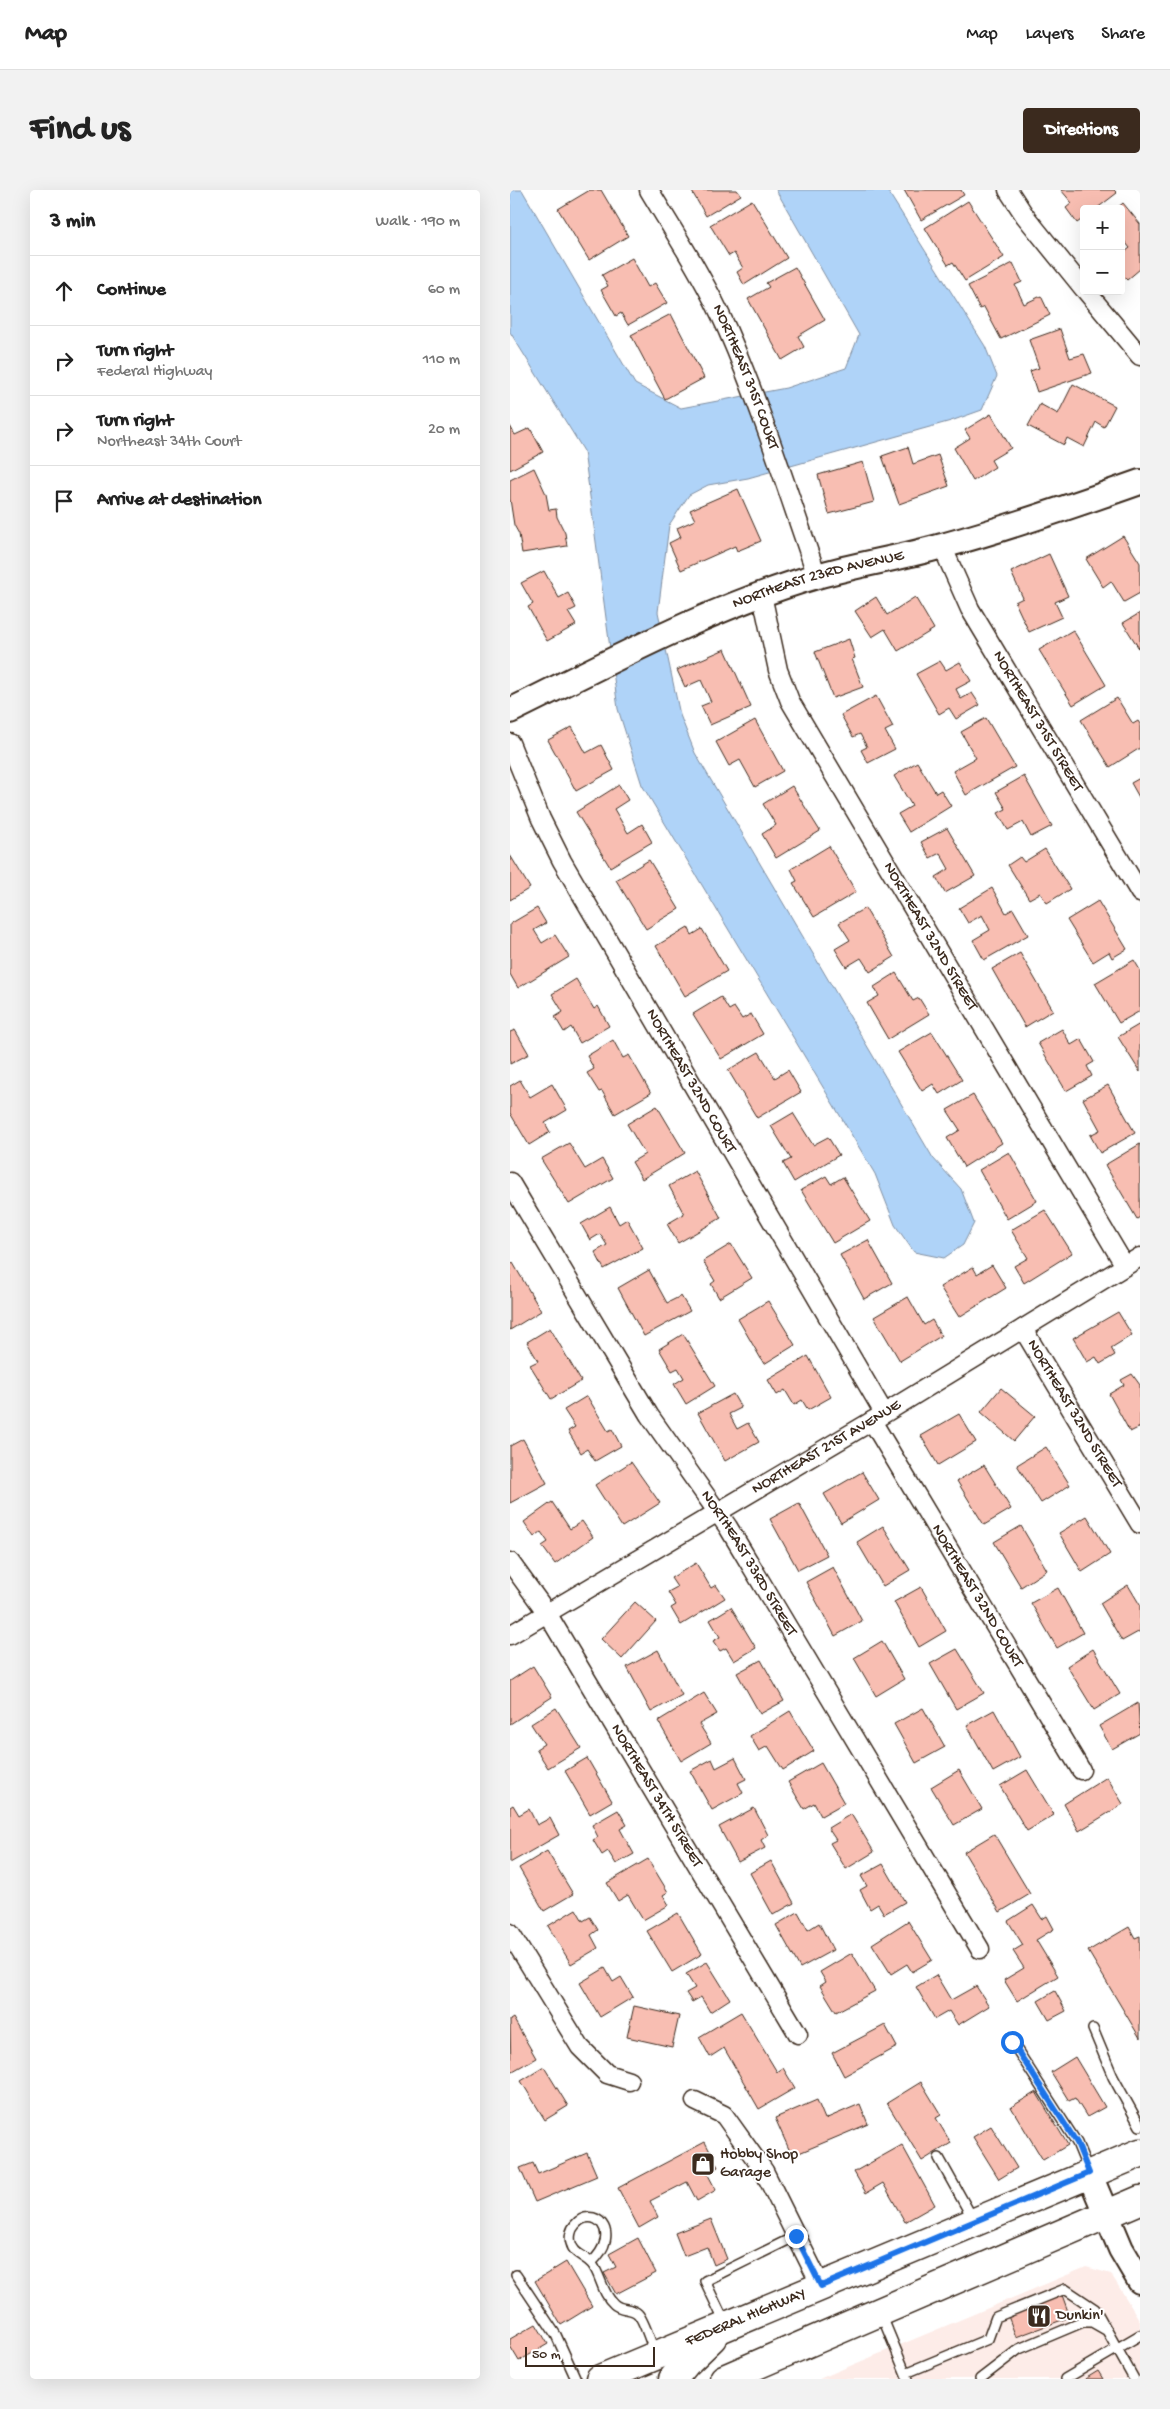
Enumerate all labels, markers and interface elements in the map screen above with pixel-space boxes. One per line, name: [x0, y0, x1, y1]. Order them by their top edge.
text: Map: [25, 20, 67, 49]
text: Map: [966, 24, 998, 45]
text: Layers: [1026, 24, 1073, 45]
text: Share: [1101, 24, 1145, 45]
button: Directions: [1023, 108, 1140, 153]
text: Find us: [30, 110, 130, 151]
map controls: [1080, 205, 1125, 295]
button: +: [1080, 205, 1125, 250]
text: 3 min: [50, 210, 95, 235]
text: Walk · 190 m: [376, 213, 460, 232]
button: −: [1080, 250, 1125, 295]
icon: ahead: [50, 277, 78, 305]
text: Continue: [97, 279, 166, 302]
text: 60 m: [428, 281, 460, 300]
street label: NORTHEAST 31ST COURT: [708, 301, 783, 453]
text: Turn right: [97, 340, 173, 363]
icon: right: [50, 347, 78, 375]
text: 110 m: [423, 351, 460, 370]
text: Federal Highway: [97, 363, 212, 382]
text: Turn right: [97, 410, 173, 433]
icon: right: [50, 417, 78, 445]
text: 20 m: [428, 421, 460, 440]
text: Northeast 34th Court: [97, 433, 241, 452]
icon: arrive: [50, 487, 78, 515]
text: Arrive at destination: [97, 489, 261, 512]
street label: NORTHEAST 23RD AVENUE: [730, 546, 907, 614]
street label: NORTHEAST 31ST STREET: [988, 648, 1087, 796]
street label: NORTHEAST 32ND STREET: [878, 859, 982, 1015]
street label: NORTHEAST 32ND COURT: [641, 1006, 740, 1157]
street label: NORTHEAST 32ND STREET: [1022, 1336, 1126, 1492]
street label: NORTHEAST 21ST AVENUE: [749, 1395, 906, 1499]
street label: NORTHEAST 33RD STREET: [696, 1487, 801, 1640]
street label: NORTHEAST 32ND COURT: [927, 1521, 1027, 1672]
street label: NORTHEAST 34TH STREET: [606, 1721, 707, 1872]
route start: [1001, 2031, 1024, 2054]
place label: Hobby Shop Garage: [720, 2146, 798, 2183]
shop icon: Hobby Shop Garage: [690, 2151, 716, 2177]
route end: [785, 2225, 808, 2248]
street label: FEDERAL HIGHWAY: [682, 2284, 809, 2352]
restaurant icon: Dunkin': [1026, 2303, 1052, 2329]
place label: Dunkin': [1055, 2307, 1104, 2326]
scale bar: [525, 2344, 655, 2367]
text: 50 m: [532, 2347, 561, 2364]

